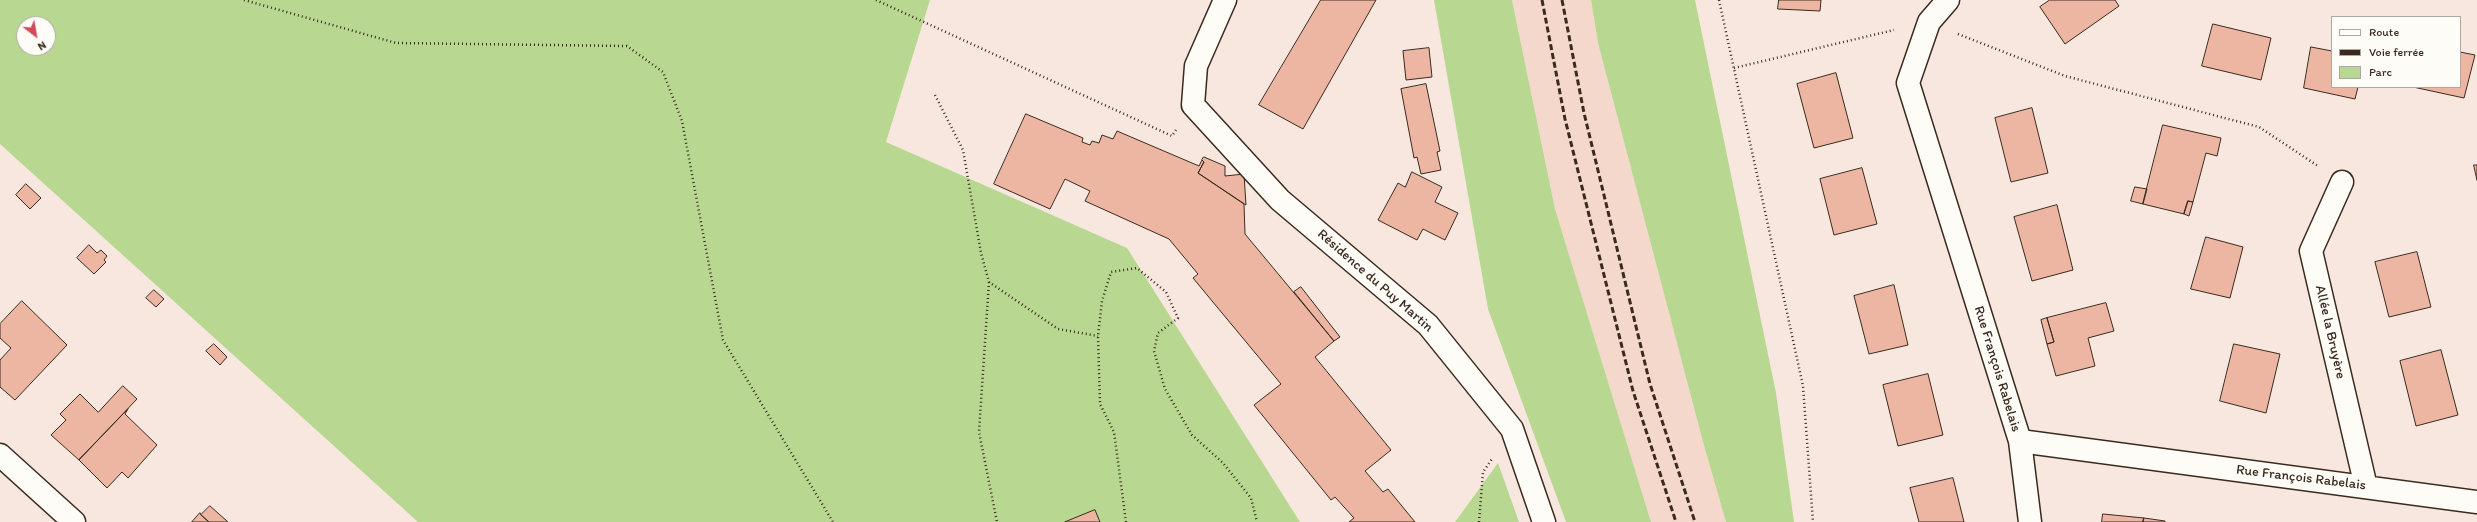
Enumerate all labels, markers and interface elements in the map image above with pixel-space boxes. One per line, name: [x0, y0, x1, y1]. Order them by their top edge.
north arrow: [16, 16, 56, 56]
legend: [2331, 16, 2461, 88]
text: Route: [2369, 25, 2399, 39]
text: N: [35, 38, 48, 53]
text: Voie ferrée: [2369, 45, 2424, 59]
text: Parc: [2369, 65, 2392, 79]
street label: Résidence du Puy Martin: [1314, 226, 1436, 336]
street label: Allée la Bruyère: [2311, 284, 2349, 380]
street label: Rue François Rabelais: [1970, 304, 2024, 434]
street label: Rue François Rabelais: [2235, 462, 2367, 494]

